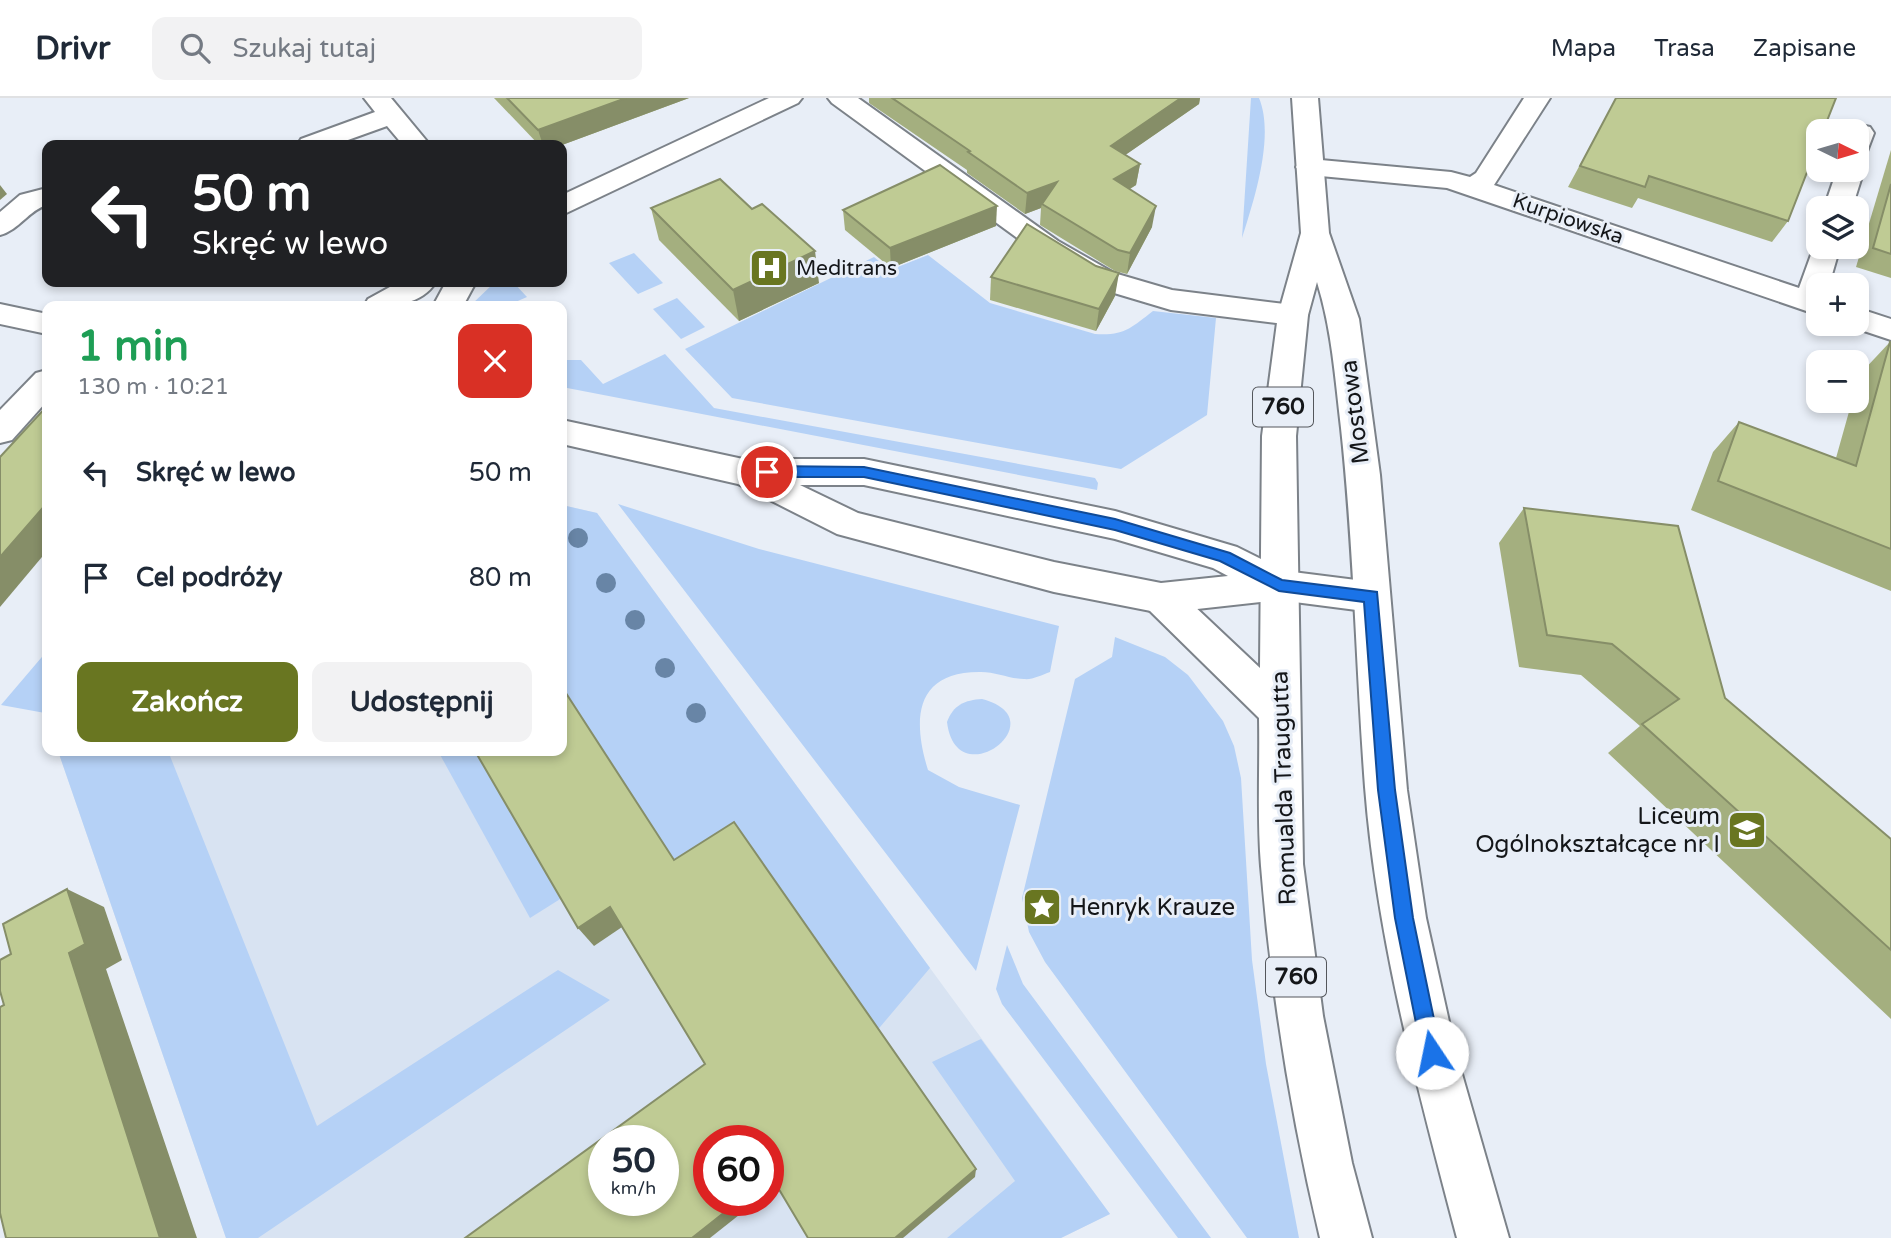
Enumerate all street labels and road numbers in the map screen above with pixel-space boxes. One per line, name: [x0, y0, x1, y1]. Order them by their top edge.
street label: Kurpiowska: [1509, 188, 1627, 250]
street label: Mostowa: [1334, 358, 1376, 466]
road number: 760: [1253, 388, 1313, 426]
street label: Romualda Traugutta: [1265, 670, 1303, 906]
road number: 760: [1266, 958, 1326, 996]

